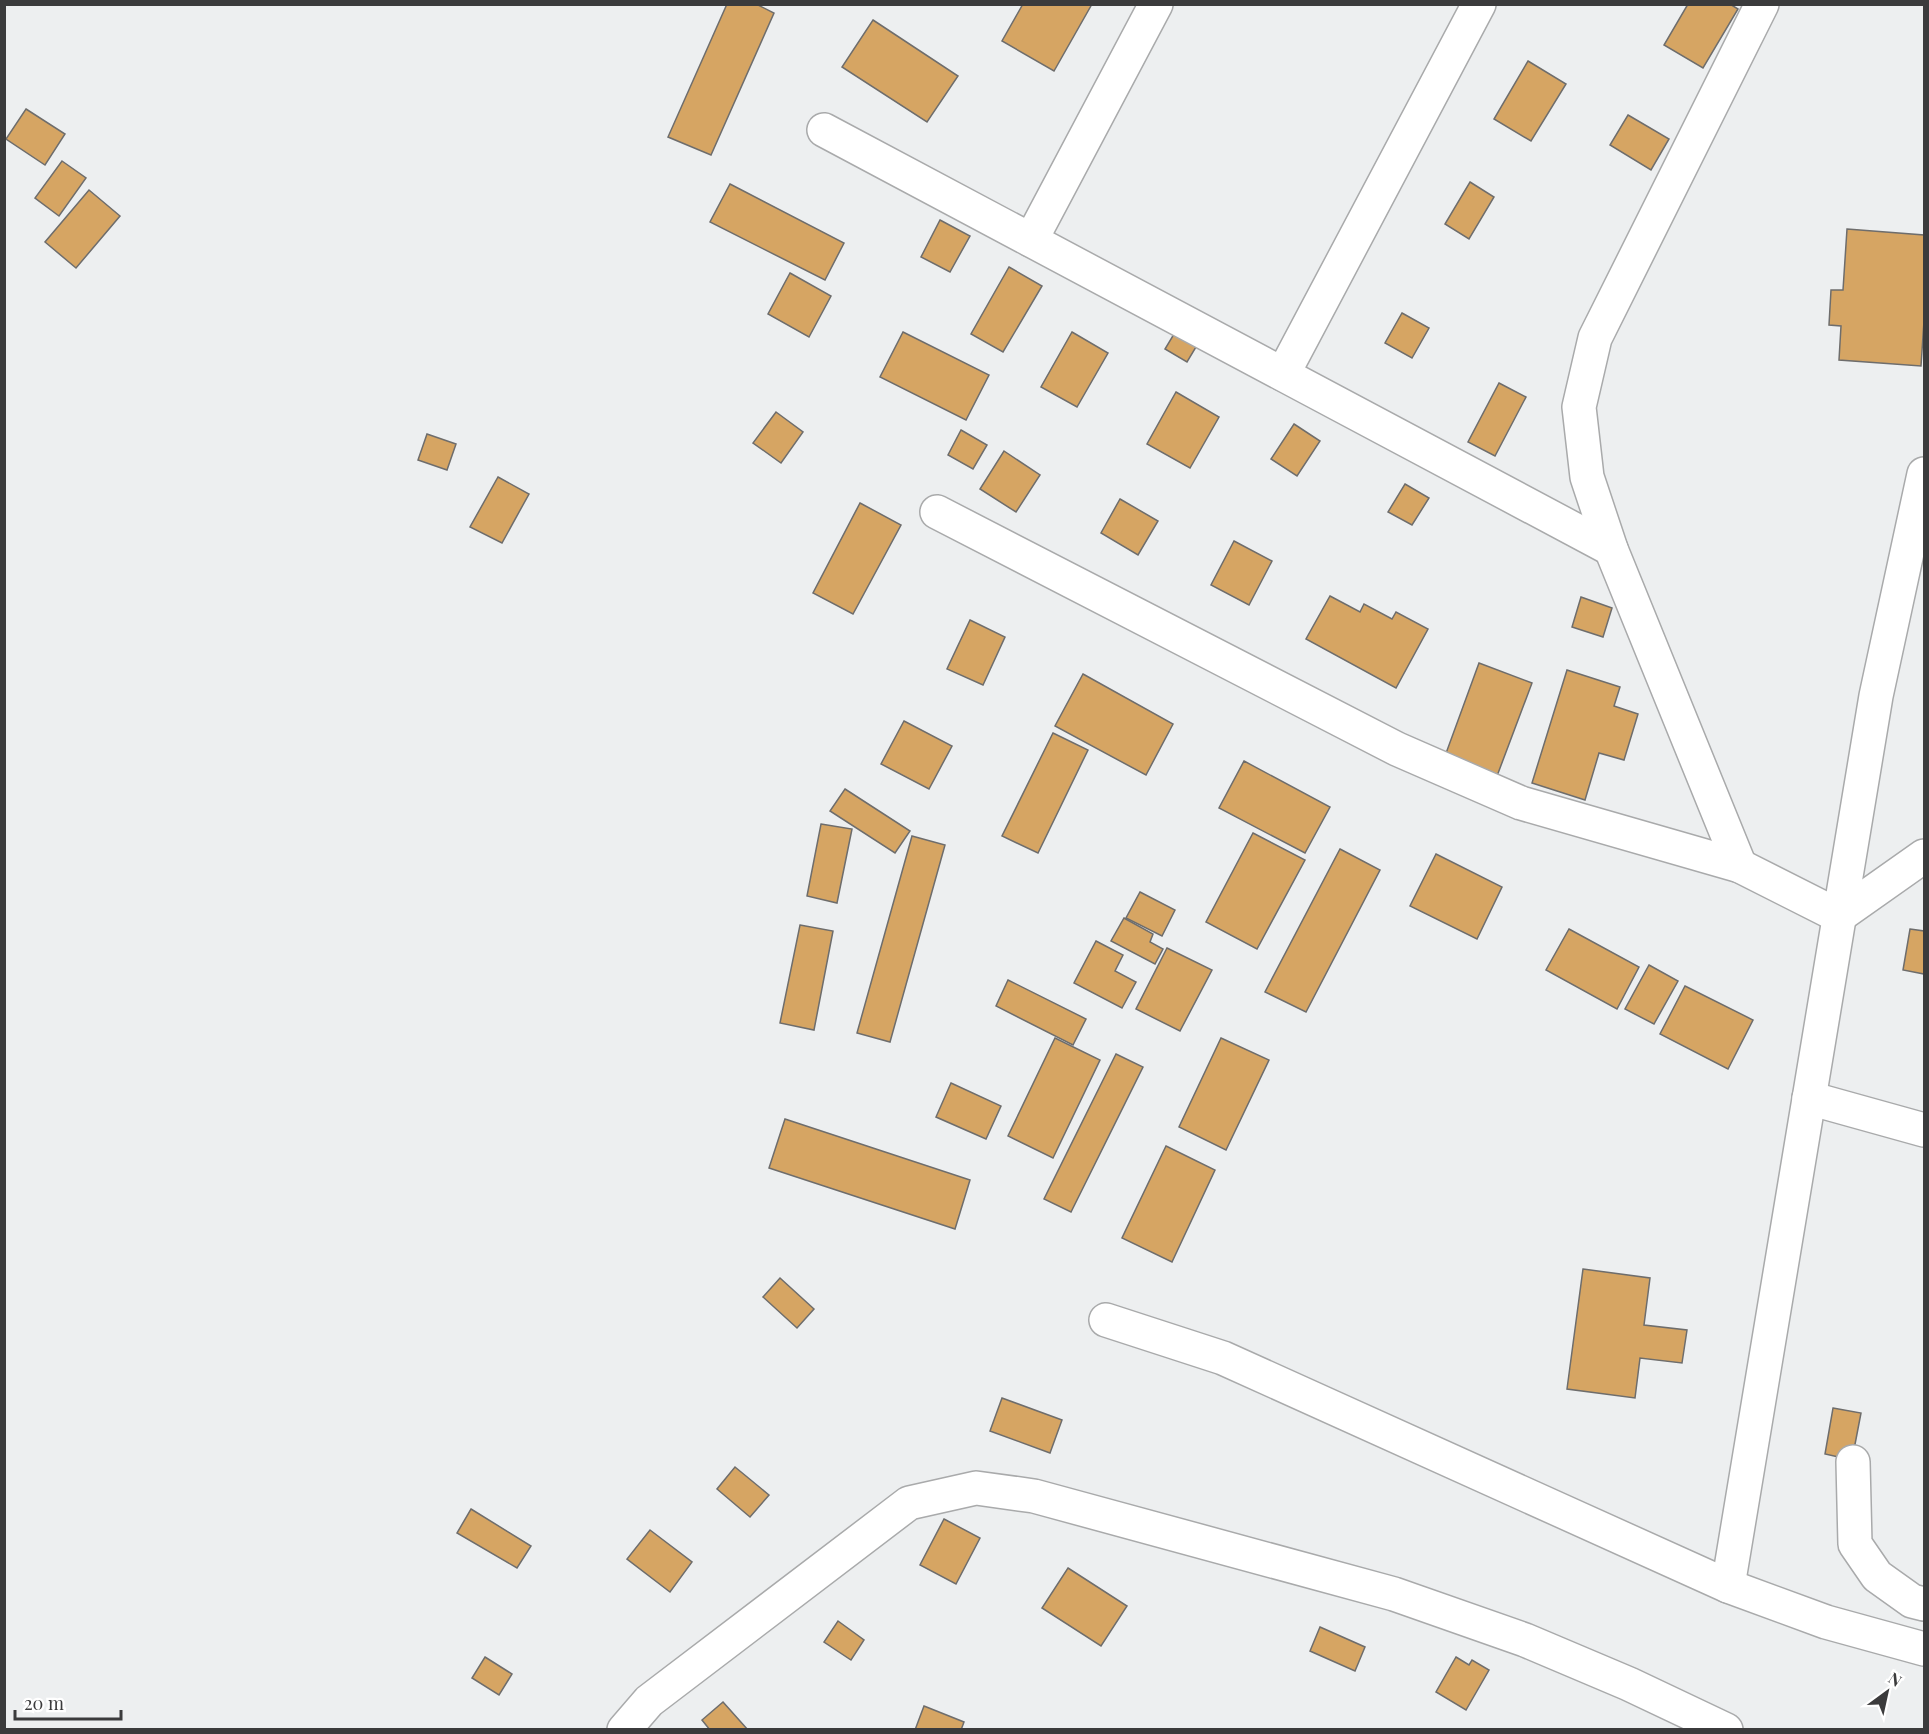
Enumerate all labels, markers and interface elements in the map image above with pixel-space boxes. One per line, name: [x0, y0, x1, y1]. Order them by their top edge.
north arrow: [1857, 1662, 1917, 1722]
text: N: [1885, 1667, 1906, 1691]
scale bar: [15, 1683, 122, 1721]
text: 20 m: [24, 1691, 64, 1715]

